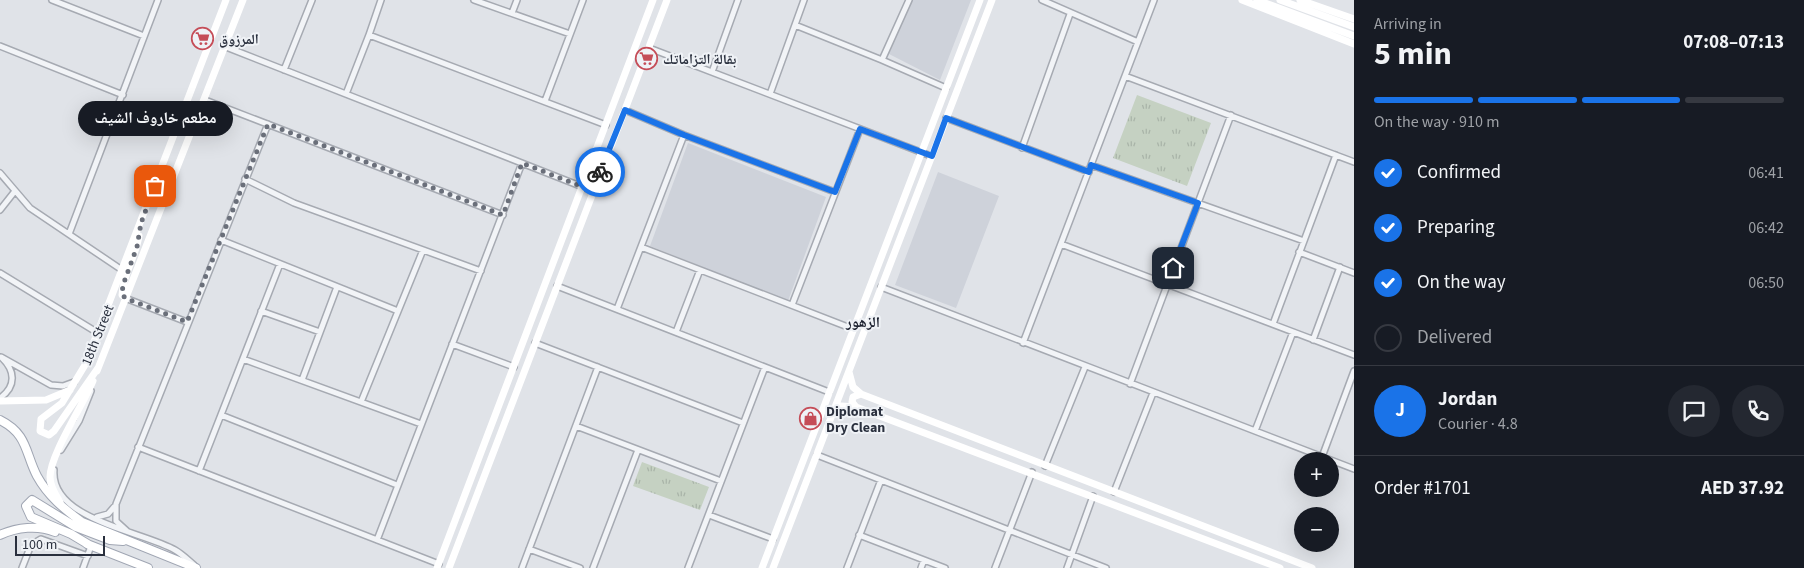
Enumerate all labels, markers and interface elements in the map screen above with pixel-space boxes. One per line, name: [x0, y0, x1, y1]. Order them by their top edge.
text: Arriving in: [1374, 13, 1442, 35]
supermarket icon: المرزوق: [191, 27, 215, 51]
text: 07:08–07:13: [1683, 29, 1784, 56]
place label: المرزوق: [219, 30, 259, 50]
text: 5 min: [1374, 31, 1452, 77]
supermarket icon: بقالة التزاماتك: [635, 47, 659, 71]
place label: بقالة التزاماتك: [663, 50, 737, 70]
callout: مطعم خاروف الشيف: [78, 101, 232, 136]
text: مطعم خاروف الشيف: [94, 107, 217, 129]
text: On the way · 910 m: [1374, 111, 1499, 133]
courier: [575, 147, 625, 197]
icon: bike: [586, 158, 614, 186]
icon: check: [1374, 159, 1402, 187]
text: Confirmed: [1417, 159, 1501, 186]
text: 06:41: [1748, 162, 1784, 184]
pin: [134, 165, 176, 207]
icon: bag: [141, 172, 169, 200]
icon: check: [1374, 214, 1402, 242]
text: Preparing: [1417, 214, 1495, 241]
text: 06:42: [1748, 217, 1784, 239]
pin: [1152, 247, 1194, 289]
icon: home: [1159, 254, 1187, 282]
icon: check: [1374, 269, 1402, 297]
text: On the way: [1417, 269, 1506, 296]
text: 06:50: [1748, 272, 1784, 294]
street label: 18th Street: [77, 302, 119, 369]
district label: الزهور: [845, 312, 880, 333]
text: Delivered: [1417, 324, 1492, 351]
button: chat: [1668, 385, 1720, 437]
button: phone: [1732, 385, 1784, 437]
text: Jordan: [1438, 386, 1497, 413]
text: J: [1395, 397, 1405, 424]
place label: Diplomat Dry Clean: [826, 402, 885, 438]
shop icon: Diplomat Dry Clean: [798, 407, 822, 431]
text: Courier · 4.8: [1438, 413, 1518, 435]
map controls: [1294, 452, 1339, 552]
button: +: [1294, 452, 1339, 497]
text: Order #1701: [1374, 475, 1471, 502]
text: AED 37.92: [1701, 475, 1784, 502]
button: −: [1294, 507, 1339, 552]
scale bar: [15, 533, 105, 556]
text: 100 m: [22, 535, 57, 555]

